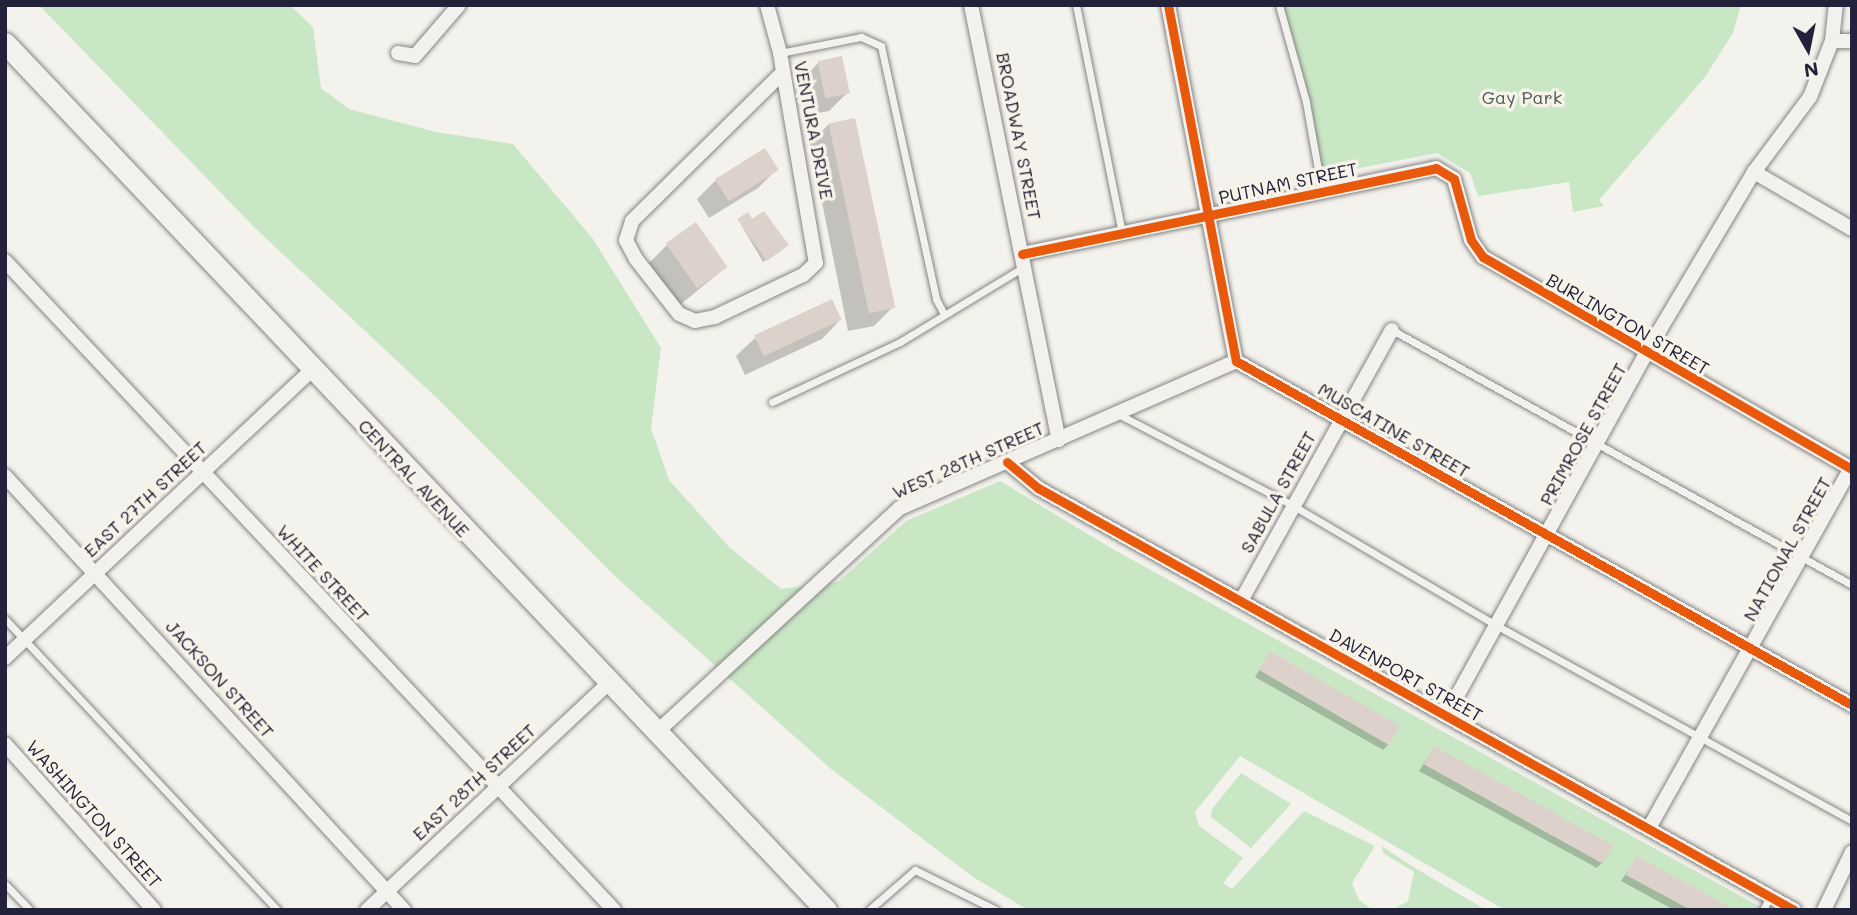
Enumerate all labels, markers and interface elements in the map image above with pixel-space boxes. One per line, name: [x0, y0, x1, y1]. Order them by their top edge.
north arrow: [1773, 14, 1843, 84]
street label: BROADWAY STREET: [992, 51, 1046, 221]
text: N: [1802, 57, 1820, 84]
street label: VENTURA DRIVE: [790, 59, 838, 201]
park label: Gay Park: [1482, 86, 1562, 108]
street label: PUTNAM STREET: [1217, 158, 1359, 208]
street label: BURLINGTON STREET: [1543, 269, 1713, 379]
street label: PRIMROSE STREET: [1535, 359, 1631, 509]
street label: MUSCATINE STREET: [1314, 378, 1474, 482]
street label: CENTRAL AVENUE: [354, 415, 474, 541]
street label: WEST 28TH STREET: [889, 417, 1047, 503]
street label: SABULA STREET: [1236, 427, 1320, 557]
street label: EAST 27TH STREET: [79, 437, 211, 561]
street label: NATIONAL STREET: [1738, 473, 1836, 625]
street label: WHITE STREET: [272, 520, 374, 626]
street label: JACKSON STREET: [162, 616, 278, 742]
street label: DAVENPORT STREET: [1325, 624, 1487, 726]
street label: EAST 28TH STREET: [408, 719, 540, 845]
street label: WASHINGTON STREET: [22, 736, 166, 892]

